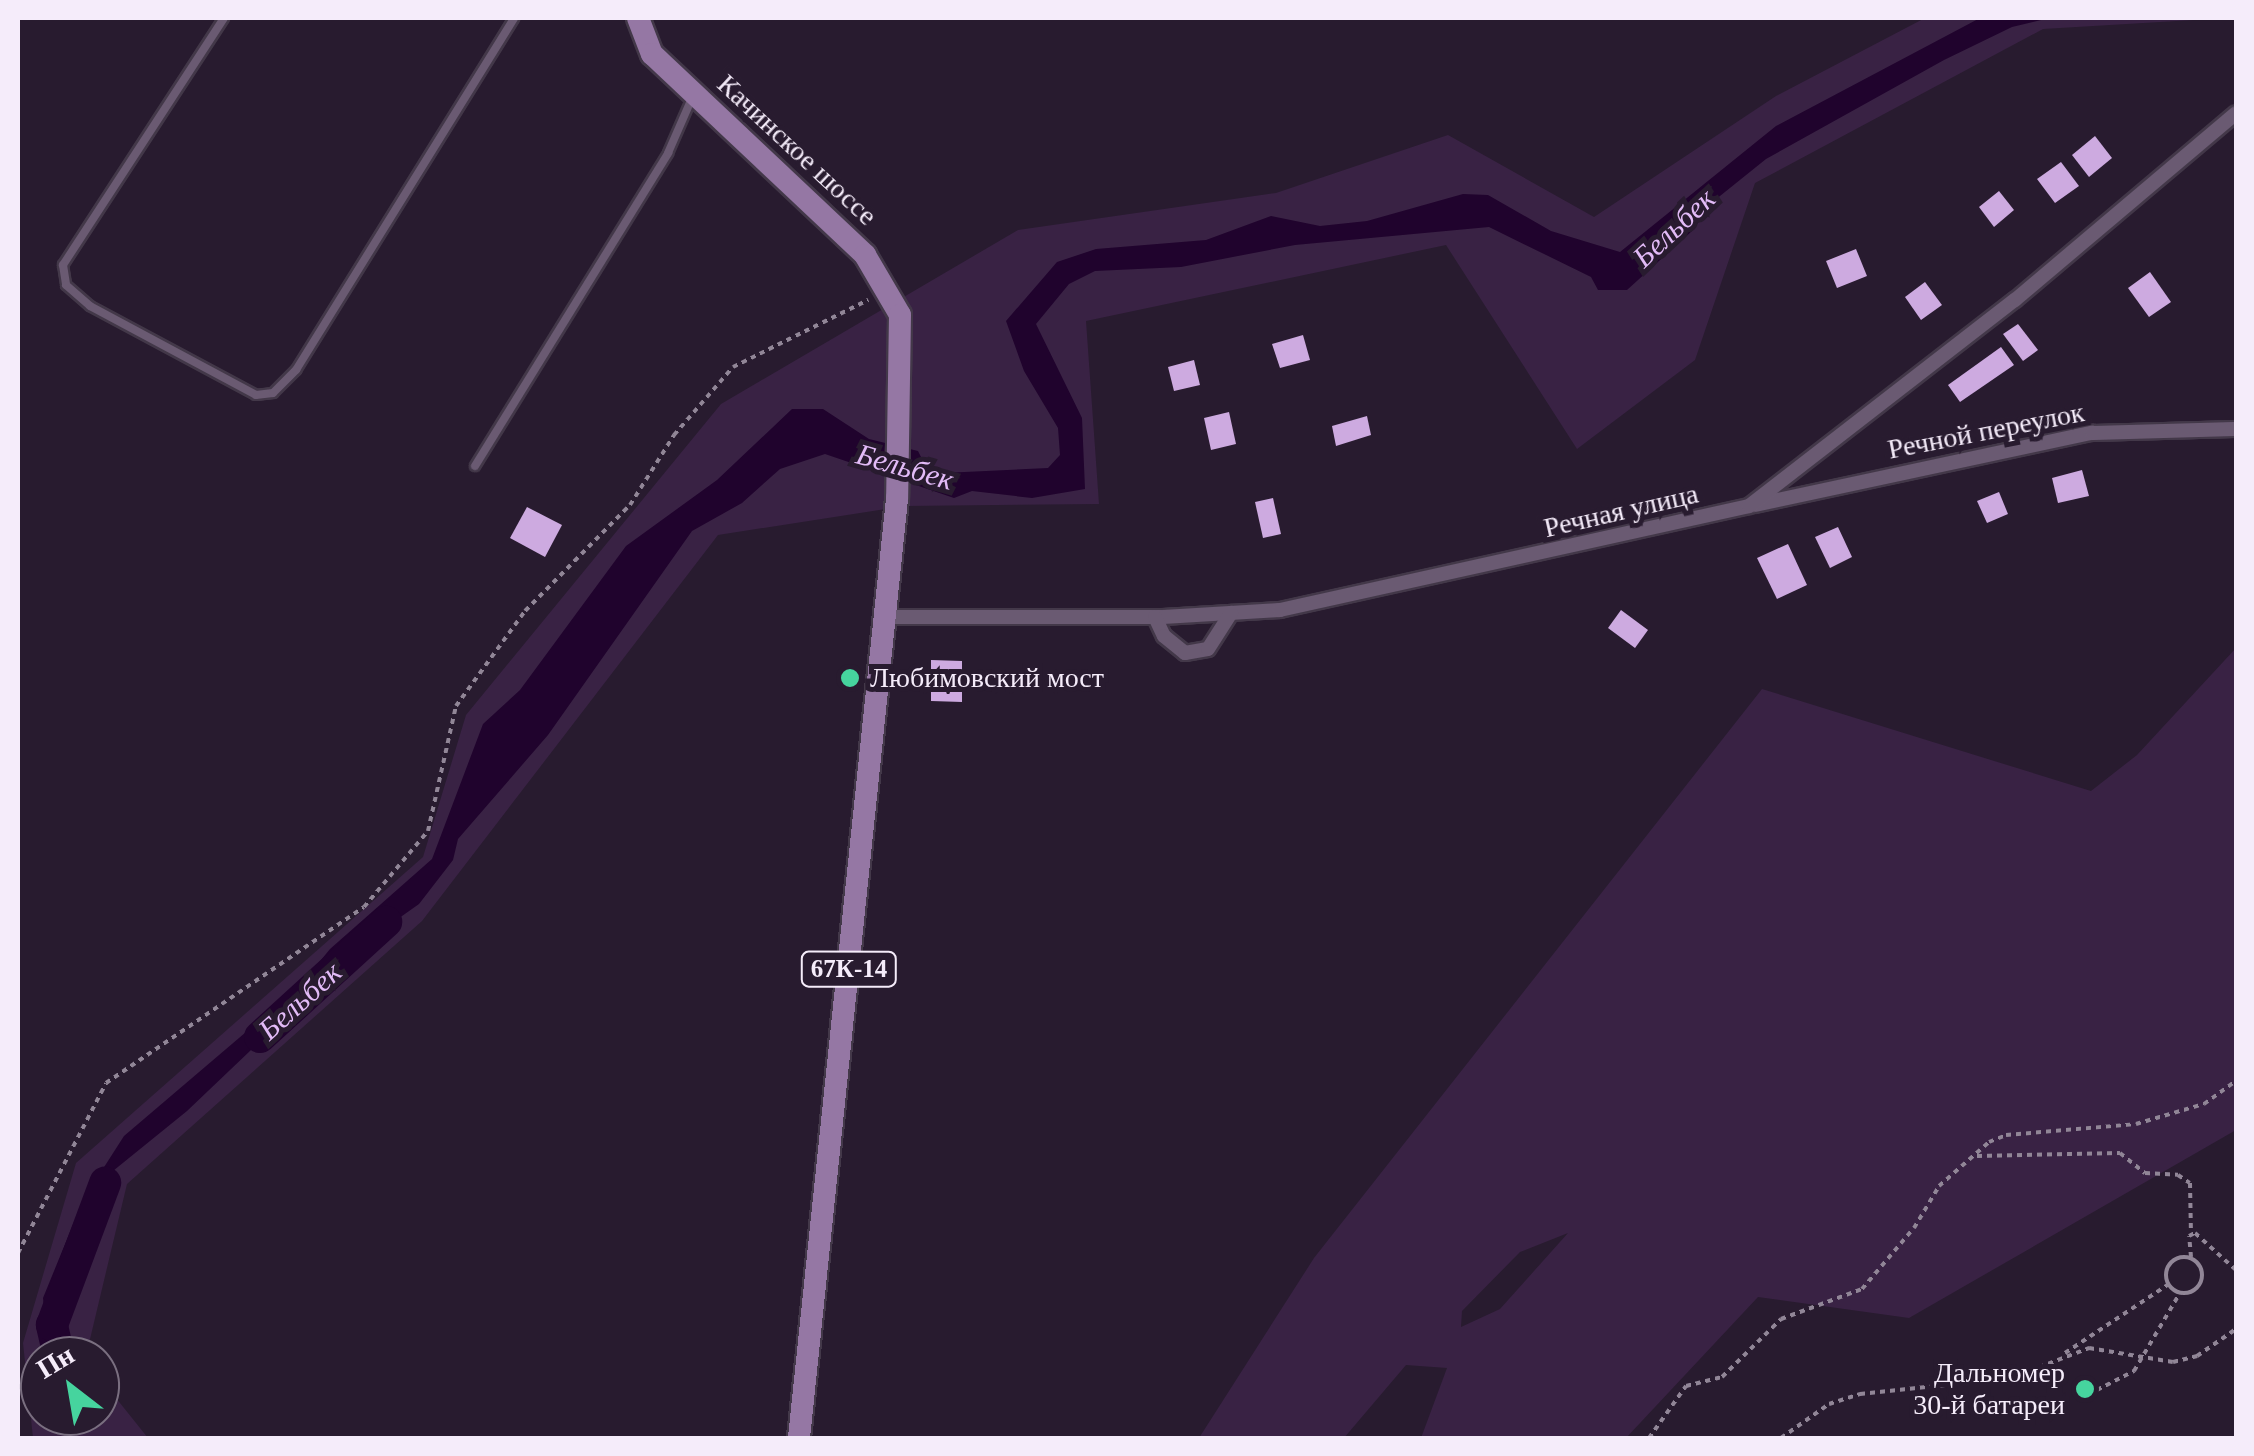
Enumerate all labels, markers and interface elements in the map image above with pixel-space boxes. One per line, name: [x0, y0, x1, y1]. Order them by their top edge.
street label: Качинское шоссе: [710, 67, 884, 233]
water label: Бельбек: [1625, 181, 1723, 275]
street label: Речной переулок: [1885, 395, 2087, 467]
water label: Бельбек: [852, 436, 958, 498]
street label: Речная улица: [1541, 477, 1701, 545]
place label: Любимовский мост: [870, 661, 1104, 695]
marker: Любимовский мост: [839, 667, 861, 689]
road number: 67К-14: [799, 949, 899, 989]
water label: Бельбек: [251, 954, 349, 1048]
north arrow: [20, 1336, 120, 1436]
text: Пн: [31, 1339, 80, 1385]
place label: Дальномер 30-й батареи: [1913, 1356, 2065, 1422]
marker: Дальномер 30-й батареи: [2074, 1378, 2096, 1400]

